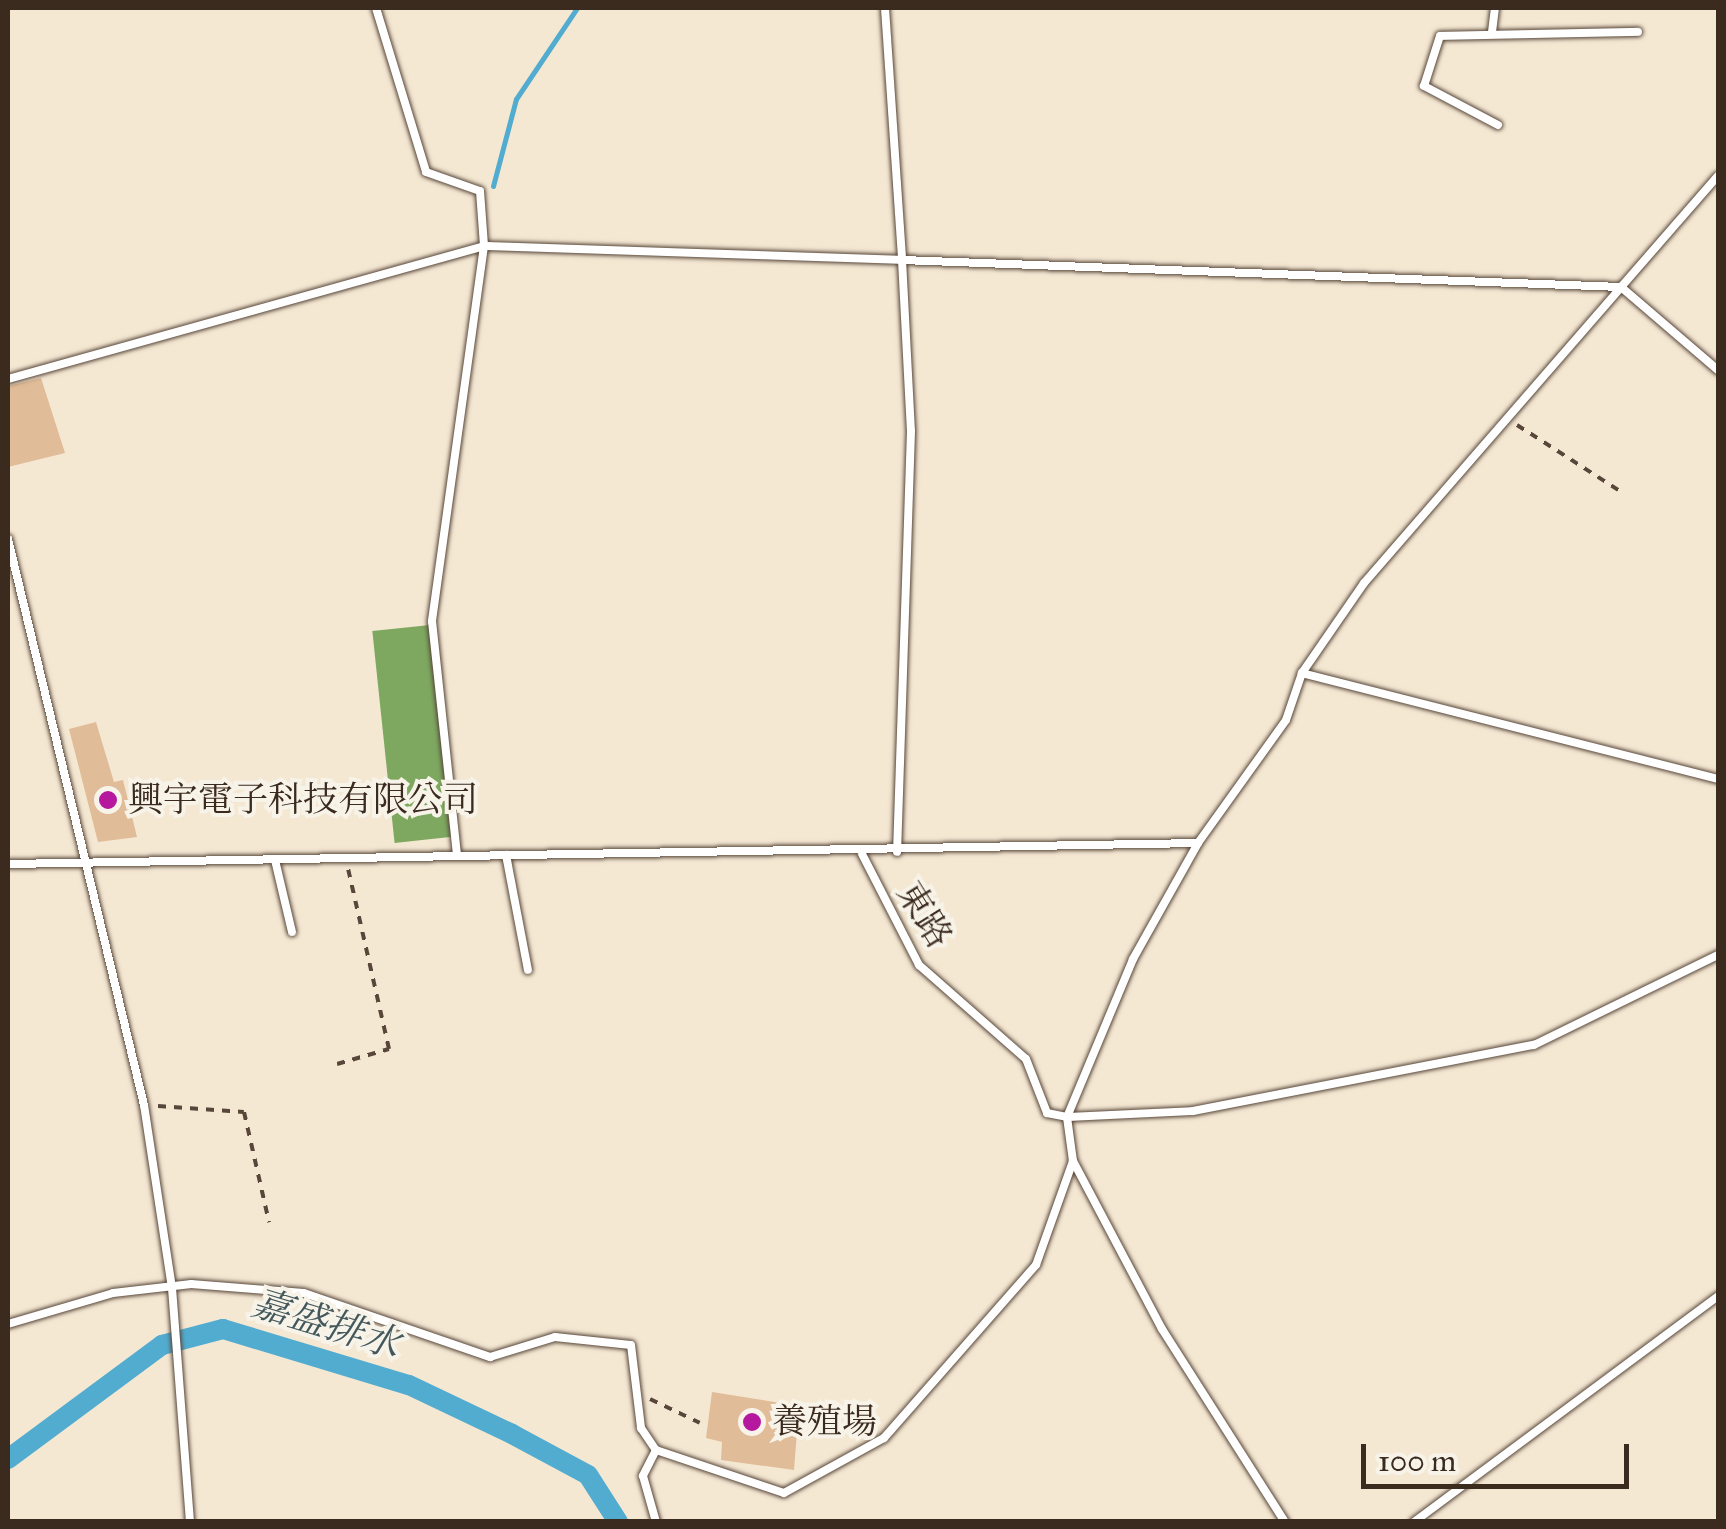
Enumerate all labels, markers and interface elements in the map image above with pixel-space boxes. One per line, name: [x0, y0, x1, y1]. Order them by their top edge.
place label: 興宇電子科技有限公司: [128, 779, 478, 821]
marker: 興宇電子科技有限公司: [97, 789, 119, 811]
street label: 東路: [888, 874, 960, 956]
water label: 嘉盛排水: [247, 1280, 405, 1368]
place label: 養殖場: [772, 1401, 877, 1443]
marker: 養殖場: [741, 1411, 763, 1433]
scale bar: [1366, 1424, 1634, 1486]
text: 100 m: [1378, 1443, 1456, 1479]

